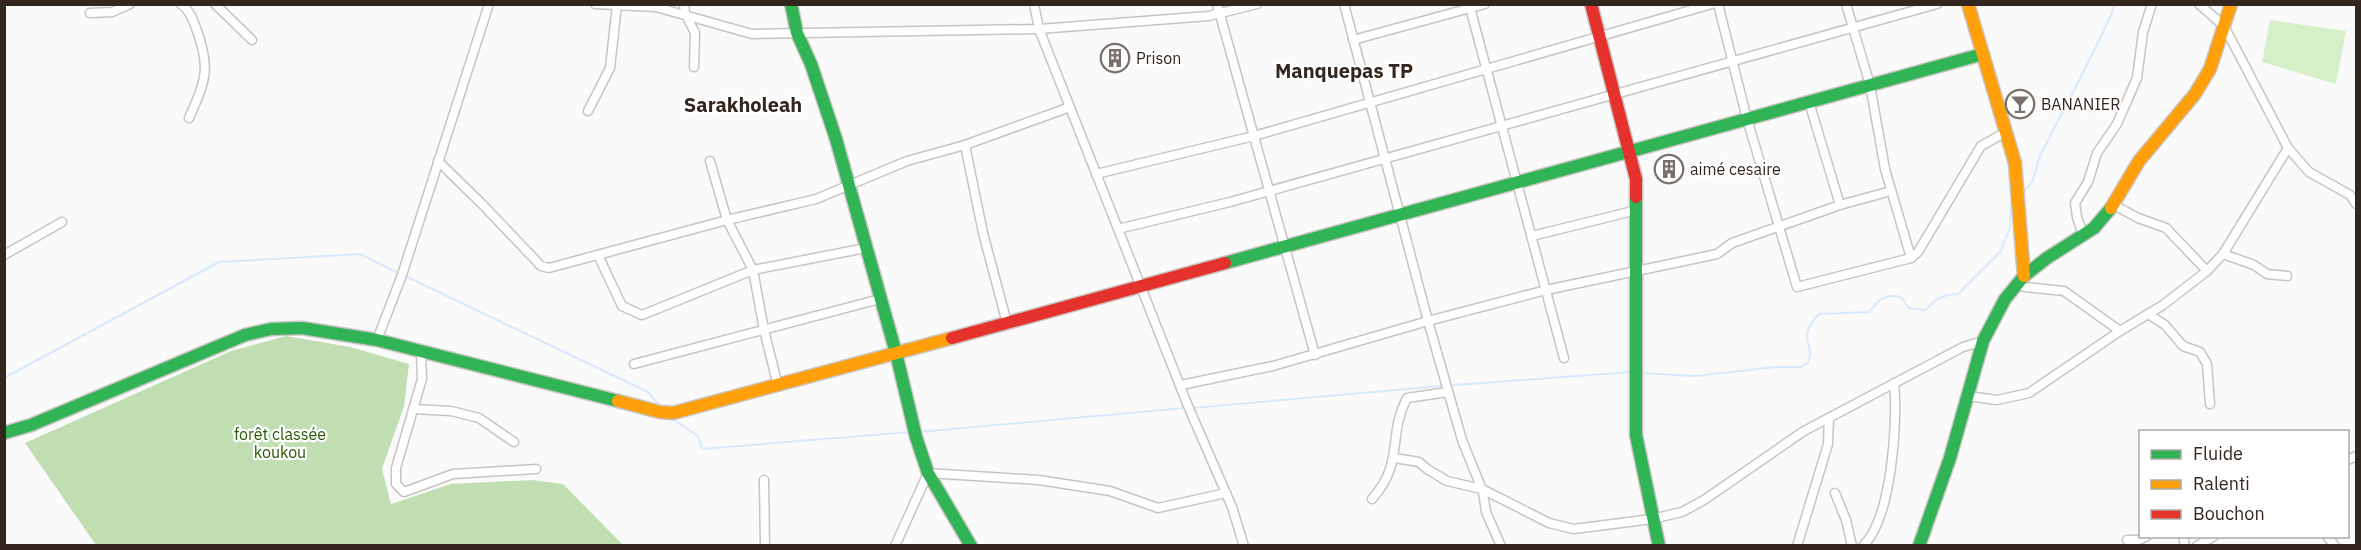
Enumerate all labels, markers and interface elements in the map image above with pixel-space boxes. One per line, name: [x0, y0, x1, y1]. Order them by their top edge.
building icon: Prison: [1099, 42, 1131, 74]
place label: Prison: [1136, 48, 1181, 68]
district label: Manquepas TP: [1275, 57, 1413, 84]
bar icon: BANANIER: [2004, 88, 2036, 120]
district label: Sarakholeah: [684, 91, 802, 118]
place label: BANANIER: [2041, 94, 2120, 114]
building icon: aimé cesaire: [1653, 153, 1685, 185]
place label: aimé cesaire: [1690, 159, 1781, 179]
park label: forêt classée koukou: [234, 424, 326, 462]
legend: [2139, 430, 2349, 538]
text: Fluide: [2193, 442, 2243, 465]
text: Ralenti: [2193, 472, 2250, 495]
text: Bouchon: [2193, 502, 2265, 525]

